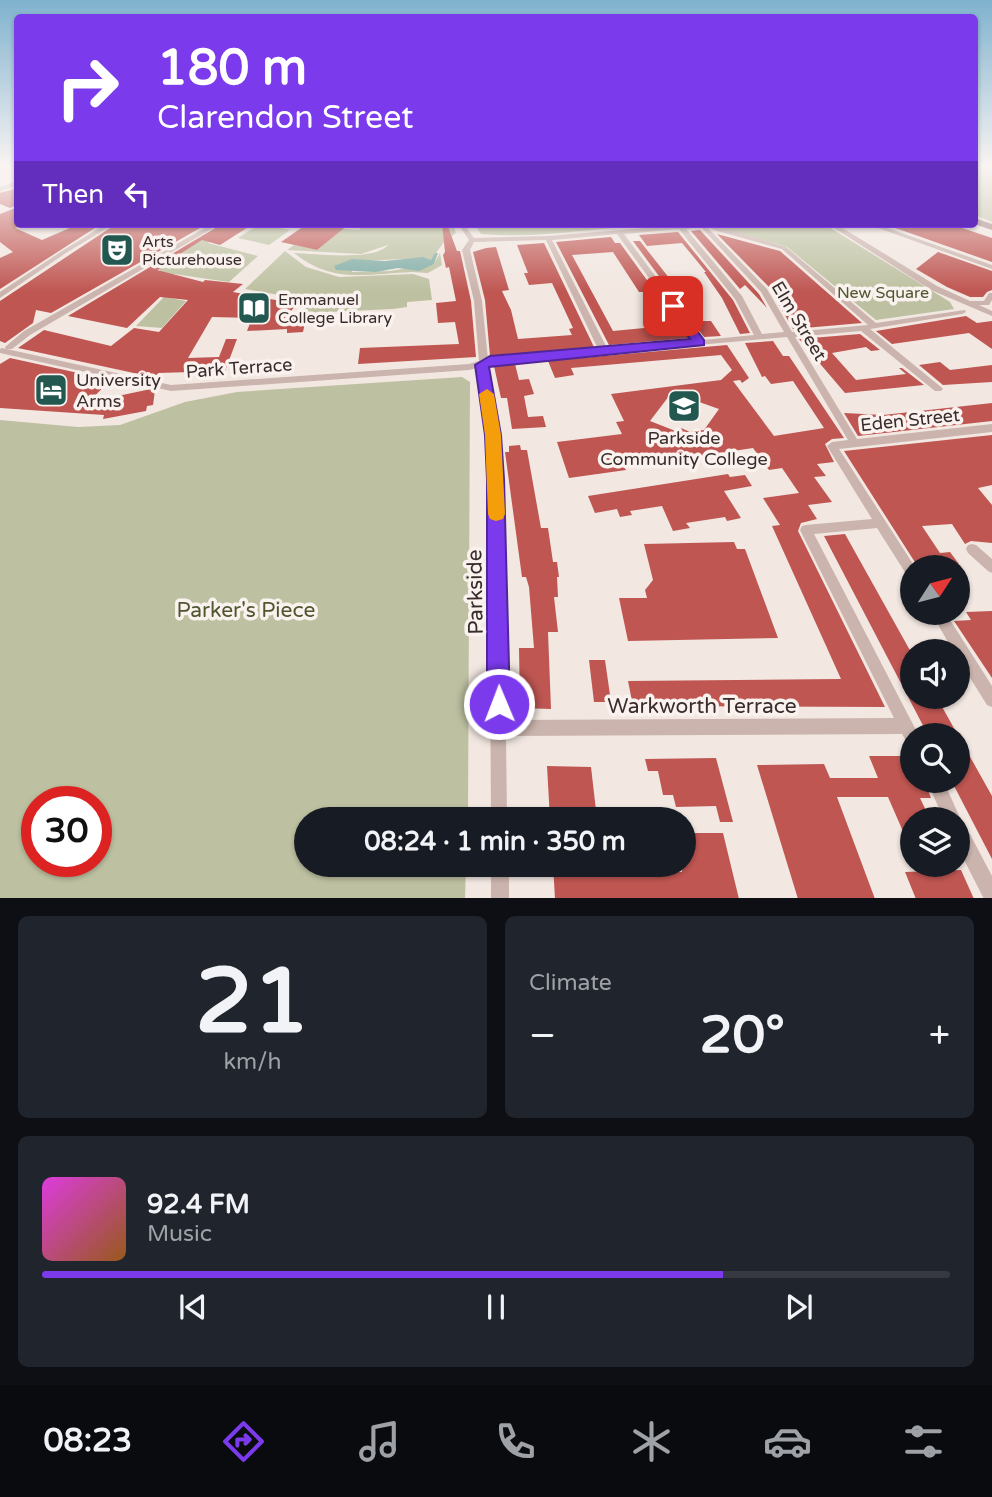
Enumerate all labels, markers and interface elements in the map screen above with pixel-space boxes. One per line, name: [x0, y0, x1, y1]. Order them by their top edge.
text: 180 m: [157, 39, 307, 98]
icon: right: [42, 42, 133, 133]
text: Clarendon Street: [157, 99, 413, 137]
icon: left: [118, 175, 156, 213]
text: Then: [42, 179, 104, 210]
theatre icon: Arts Picturehouse: [98, 231, 136, 269]
place label: Arts Picturehouse: [142, 232, 242, 270]
pin: [643, 276, 703, 336]
street label: Elm Street: [767, 277, 831, 365]
park label: New Square: [837, 283, 929, 303]
icon: arrive: [654, 287, 692, 325]
library icon: Emmanuel College Library: [235, 289, 273, 327]
place label: Emmanuel College Library: [278, 290, 392, 328]
street label: Park Terrace: [185, 353, 293, 383]
place label: University Arms: [76, 369, 161, 412]
hotel icon: University Arms: [32, 371, 70, 409]
school or university icon: Parkside Community College: [665, 387, 703, 425]
street label: Eden Street: [859, 404, 961, 436]
place label: Parkside Community College: [600, 427, 768, 470]
street label: Parkside: [462, 549, 489, 635]
north arrow: [900, 555, 970, 625]
map controls: [900, 555, 970, 877]
park label: Parker's Piece: [177, 598, 316, 623]
button: sound: [900, 639, 970, 709]
position arrow: [462, 667, 536, 741]
street label: Warkworth Terrace: [607, 694, 797, 719]
button: search: [900, 723, 970, 793]
speed limit sign: 30: [21, 786, 112, 877]
button: layers: [900, 807, 970, 877]
text: 08:24 · 1 min · 350 m: [364, 826, 626, 857]
text: 21: [195, 947, 310, 1057]
text: Climate: [529, 969, 612, 997]
text: 20°: [700, 1004, 785, 1067]
text: −: [529, 1013, 556, 1059]
text: +: [929, 1013, 950, 1059]
text: km/h: [224, 1048, 281, 1076]
text: 92.4 FM: [147, 1189, 250, 1220]
text: Music: [147, 1220, 212, 1248]
icon: previous: [174, 1288, 212, 1326]
icon: pause: [477, 1288, 515, 1326]
icon: next: [780, 1288, 818, 1326]
icon: directions: [219, 1417, 268, 1466]
icon: music: [355, 1417, 404, 1466]
icon: phone: [491, 1417, 540, 1466]
icon: climate: [627, 1417, 676, 1466]
icon: car: [763, 1417, 812, 1466]
icon: filters: [899, 1417, 948, 1466]
text: 08:23: [44, 1422, 132, 1460]

